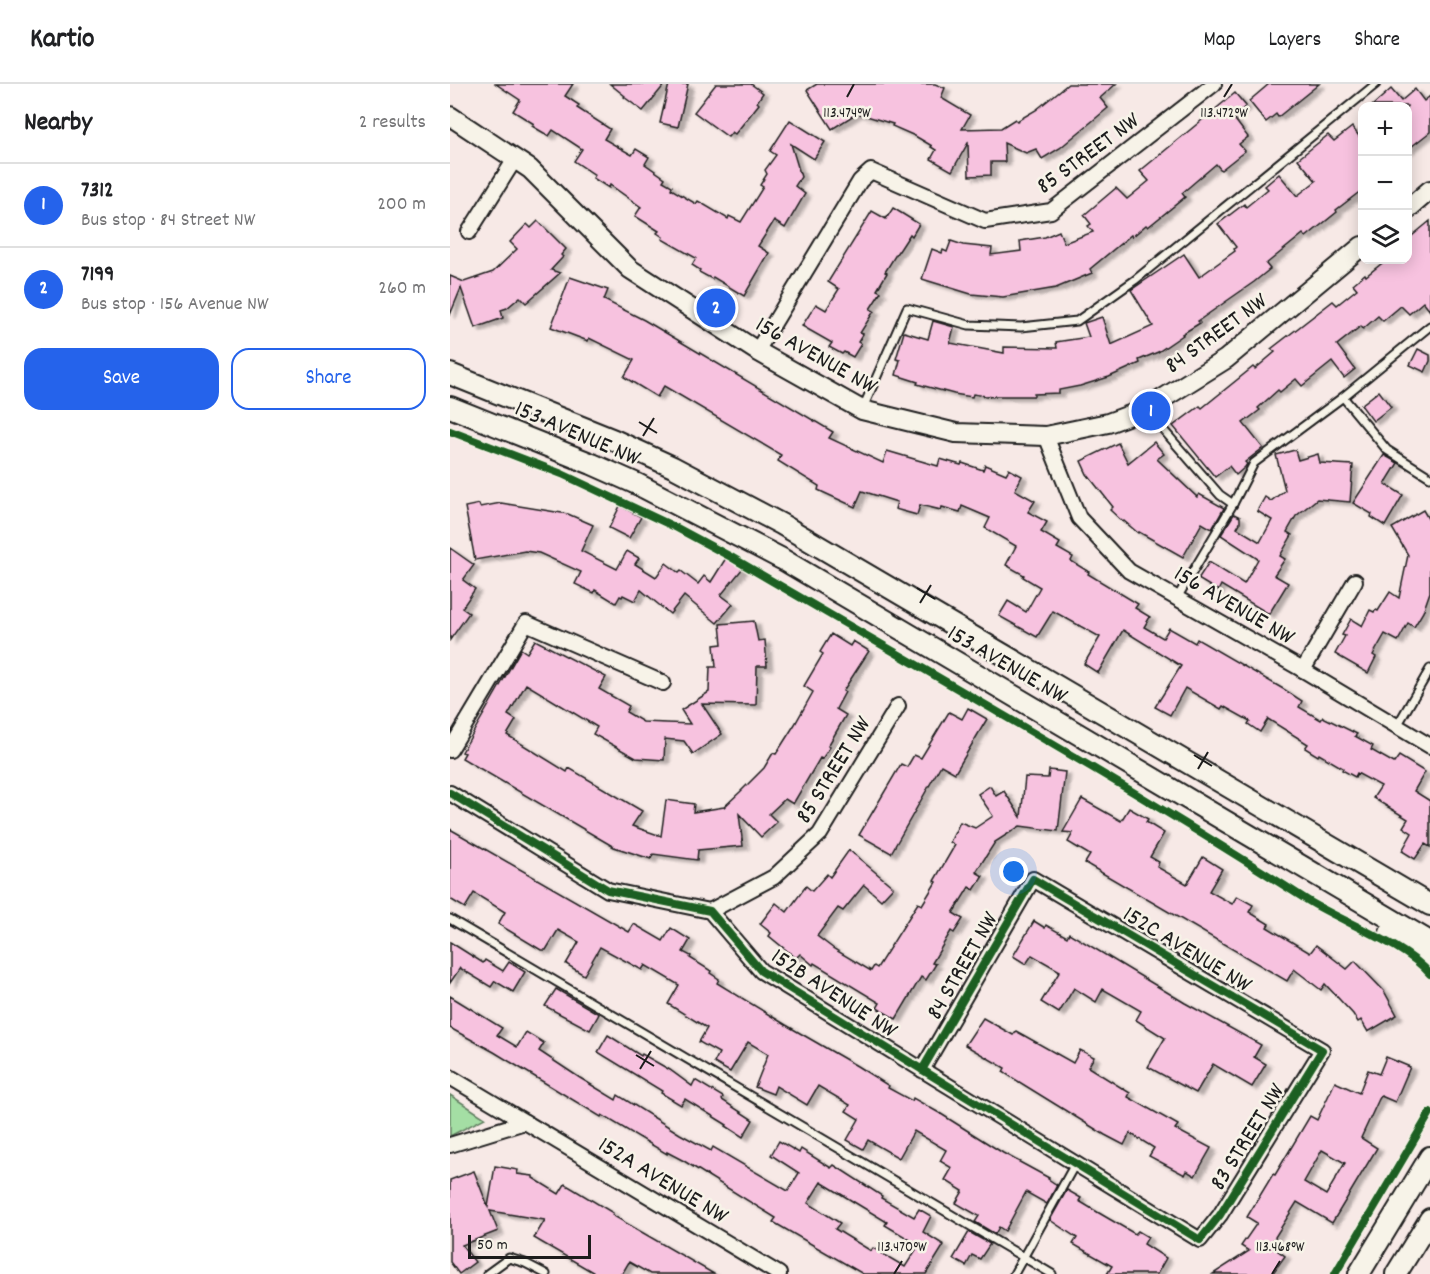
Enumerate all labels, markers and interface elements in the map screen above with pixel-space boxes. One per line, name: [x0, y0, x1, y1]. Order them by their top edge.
text: Kartio: [30, 21, 94, 61]
text: Map: [1204, 26, 1235, 56]
text: Layers: [1268, 26, 1321, 56]
text: Share: [1354, 26, 1400, 56]
map controls: [1358, 102, 1412, 264]
button: +: [1358, 102, 1412, 156]
text: 113.474°W: [823, 103, 871, 125]
text: 113.472°W: [1200, 103, 1248, 125]
text: Nearby: [24, 105, 92, 142]
street label: 85 STREET NW: [1030, 105, 1148, 204]
text: 2 results: [359, 109, 426, 137]
button: −: [1358, 156, 1412, 210]
text: 7312: [81, 176, 114, 207]
text: 1: [41, 191, 46, 219]
text: 200 m: [377, 191, 426, 219]
text: Bus stop · 84 Street NW: [81, 207, 255, 235]
button: layers: [1358, 210, 1412, 264]
text: 7199: [81, 260, 114, 291]
text: 2: [39, 275, 48, 303]
text: 260 m: [378, 275, 426, 303]
street label: 84 STREET NW: [1158, 285, 1275, 383]
pin: 2: [696, 286, 736, 330]
text: Bus stop · 156 Avenue NW: [81, 291, 268, 319]
street label: 156 AVENUE NW: [748, 309, 883, 404]
button: Save: [24, 348, 219, 410]
button: Share: [231, 348, 426, 410]
pin: 1: [1132, 388, 1170, 434]
street label: 153 AVENUE NW: [509, 393, 645, 477]
street label: 156 AVENUE NW: [1167, 558, 1300, 655]
street label: 153 AVENUE NW: [940, 617, 1073, 714]
street label: 85 STREET NW: [788, 710, 881, 831]
your location: [999, 857, 1028, 886]
street label: 152C AVENUE NW: [1115, 899, 1258, 1003]
street label: 84 STREET NW: [919, 906, 1008, 1027]
street label: 152B AVENUE NW: [763, 941, 903, 1048]
street label: 83 STREET NW: [1202, 1077, 1295, 1198]
street label: 152A AVENUE NW: [591, 1129, 734, 1234]
scale bar: [468, 1232, 591, 1260]
text: 50 m: [477, 1234, 508, 1257]
text: 113.470°W: [877, 1237, 927, 1259]
text: 113.468°W: [1256, 1237, 1305, 1259]

